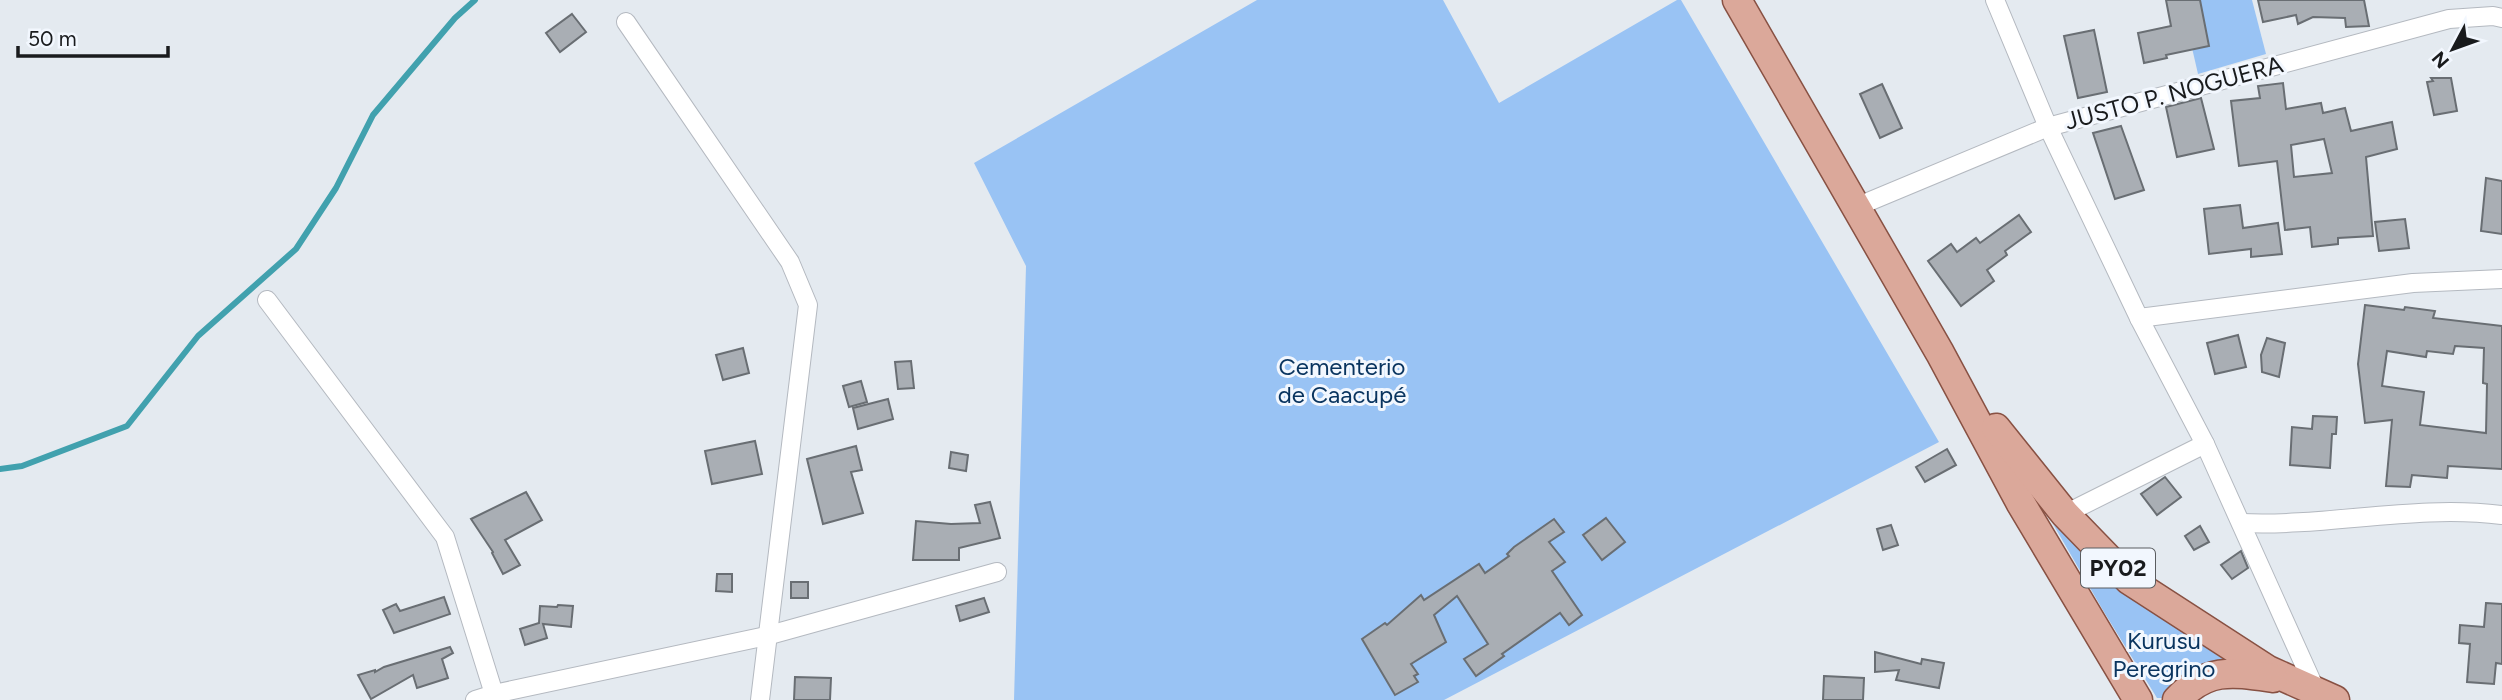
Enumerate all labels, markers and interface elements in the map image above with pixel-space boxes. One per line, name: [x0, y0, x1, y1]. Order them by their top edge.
scale bar: [18, 14, 168, 58]
north arrow: [2418, 14, 2488, 84]
text: 50 m: [28, 26, 77, 51]
text: N: [2427, 47, 2454, 73]
street label: JUSTO P. NOGUERA: [2062, 49, 2287, 136]
park label: Cementerio de Caacupé: [1278, 352, 1406, 409]
road number: PY02: [2081, 548, 2155, 588]
park label: Kurusu Peregrino: [2112, 626, 2216, 683]

